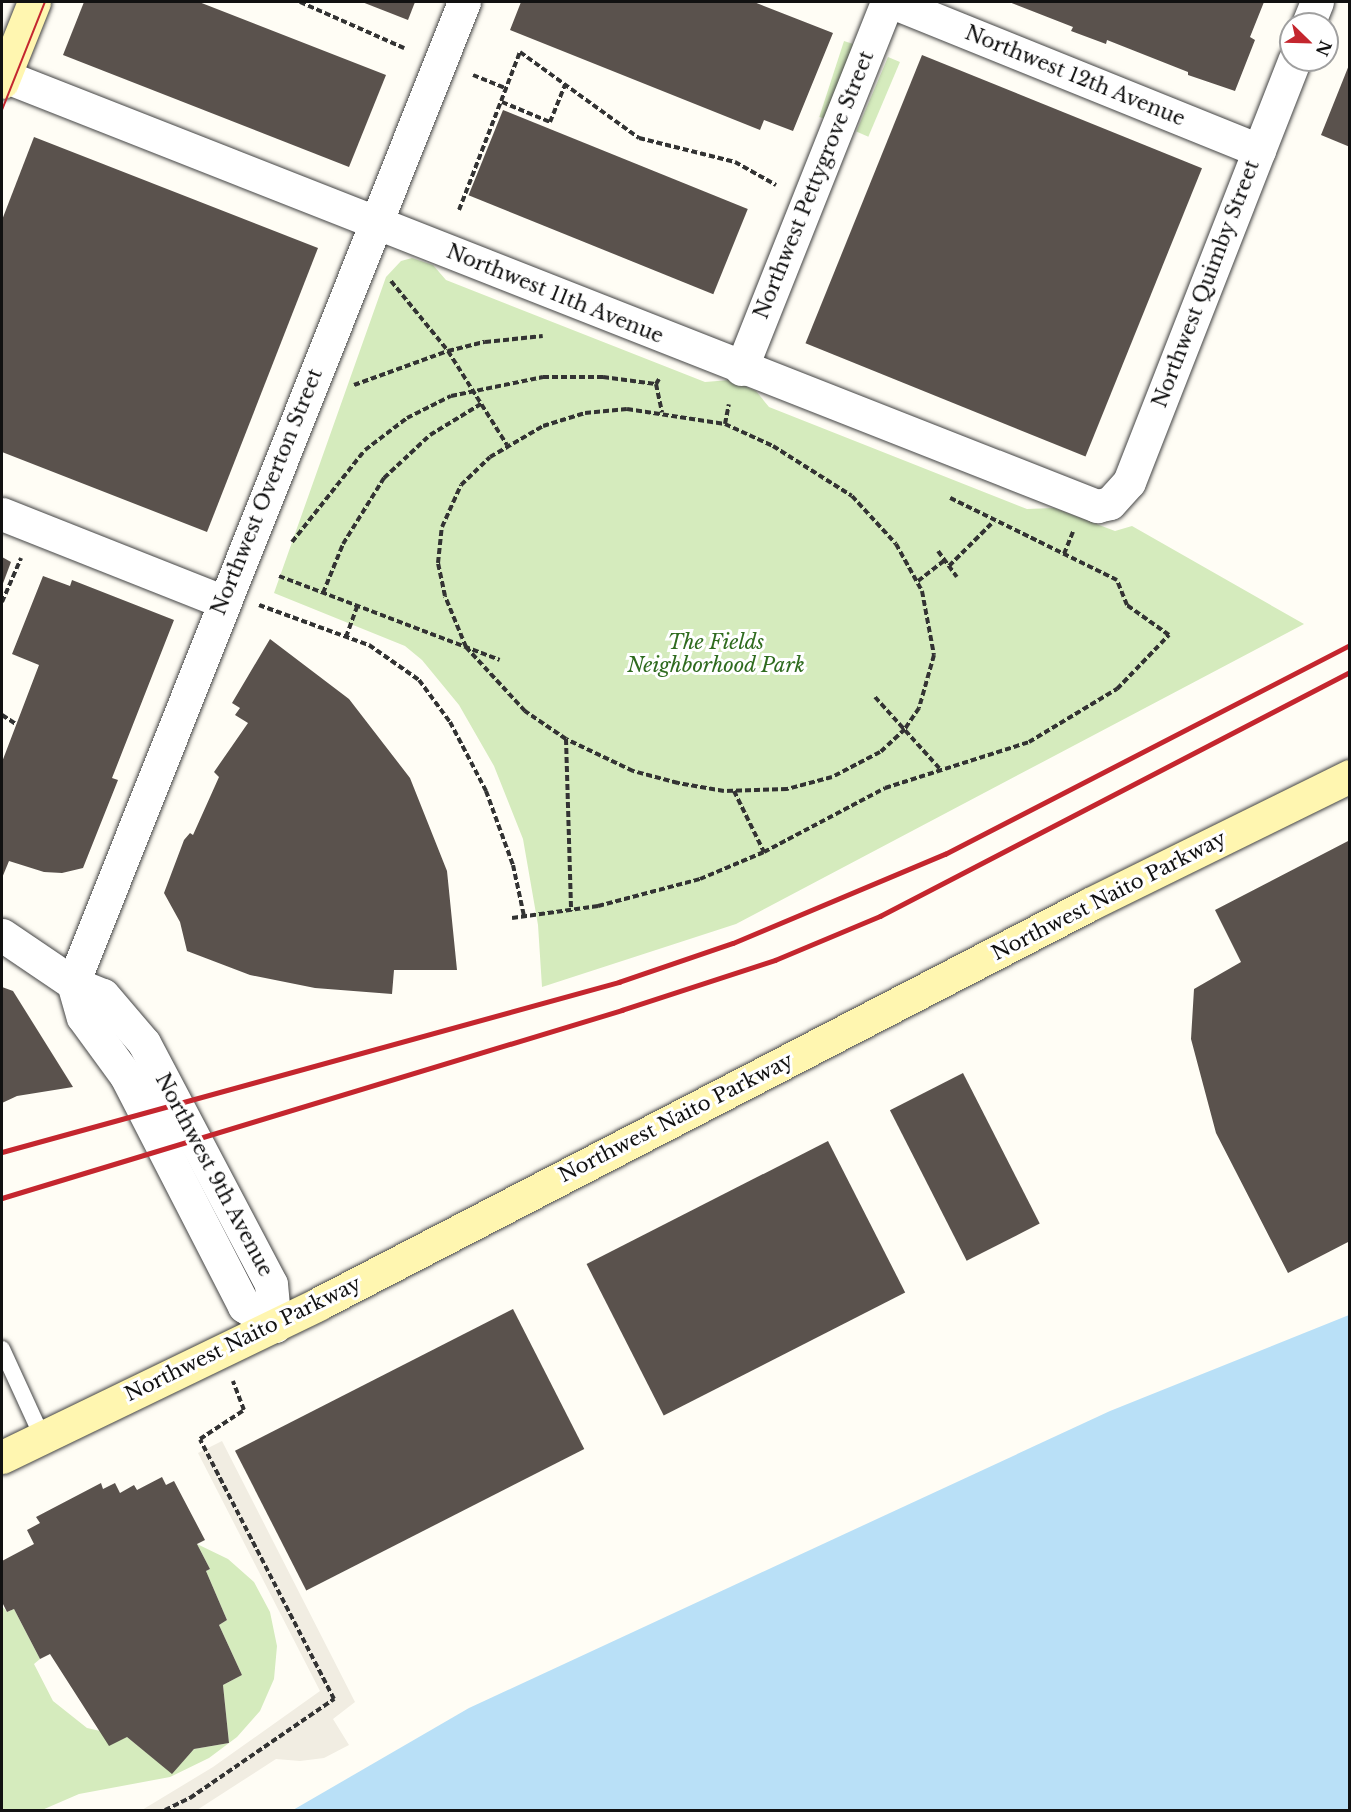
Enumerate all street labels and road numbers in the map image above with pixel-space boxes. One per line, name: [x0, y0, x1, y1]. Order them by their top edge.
street label: Northwest 12th Avenue: [961, 21, 1189, 131]
street label: Northwest Pettygrove Street: [749, 48, 879, 322]
street label: Northwest Quimby Street: [1148, 157, 1264, 411]
street label: Northwest 11th Avenue: [443, 239, 667, 349]
street label: Northwest Overton Street: [207, 365, 327, 619]
street label: Northwest Naito Parkway: [988, 826, 1230, 966]
street label: Northwest Naito Parkway: [555, 1048, 797, 1188]
street label: Northwest 9th Avenue: [150, 1069, 278, 1281]
street label: Northwest Naito Parkway: [121, 1271, 365, 1407]

